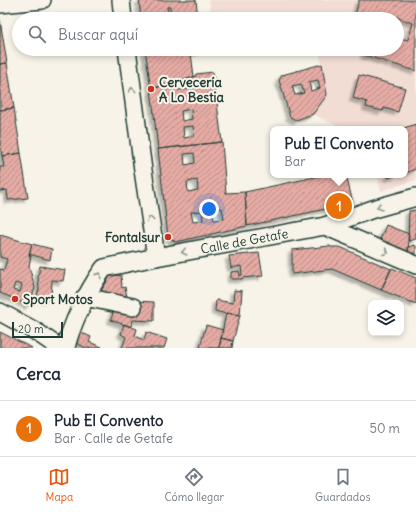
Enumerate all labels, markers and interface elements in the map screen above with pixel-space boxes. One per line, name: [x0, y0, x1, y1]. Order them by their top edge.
search box: [12, 12, 404, 56]
icon: search: [26, 23, 48, 45]
text: Buscar aquí: [58, 25, 138, 44]
place label: Cervecería A Lo Bestia: [159, 74, 224, 106]
marker: Cervecería A Lo Bestia: [146, 84, 156, 94]
one-way arrow: [128, 87, 137, 93]
popup: [270, 126, 408, 178]
text: Pub El Convento: [284, 134, 394, 153]
text: Bar: [284, 153, 306, 170]
pin: 1: [326, 191, 352, 221]
your location: [199, 199, 219, 219]
one-way arrow: [375, 202, 382, 211]
one-way arrow: [146, 216, 155, 222]
street label: Calle de Getafe: [199, 225, 290, 258]
place label: Fontalsur: [105, 229, 161, 246]
marker: Fontalsur: [163, 232, 173, 242]
one-way arrow: [181, 247, 187, 256]
one-way arrow: [382, 247, 390, 255]
one-way arrow: [94, 272, 101, 279]
place label: Sport Motos: [23, 291, 93, 308]
marker: Sport Motos: [10, 294, 20, 304]
map controls: [368, 300, 404, 336]
button: layers: [368, 300, 404, 336]
scale bar: [12, 320, 63, 339]
text: 20 m: [18, 322, 44, 336]
text: Cerca: [16, 363, 61, 385]
text: Pub El Convento: [54, 411, 164, 430]
text: 1: [26, 420, 32, 437]
text: 50 m: [369, 420, 400, 437]
text: Bar · Calle de Getafe: [54, 430, 173, 447]
tab: Mapa: [46, 466, 73, 504]
tab: Cómo llegar: [164, 466, 224, 504]
tab: Guardados: [315, 466, 370, 504]

